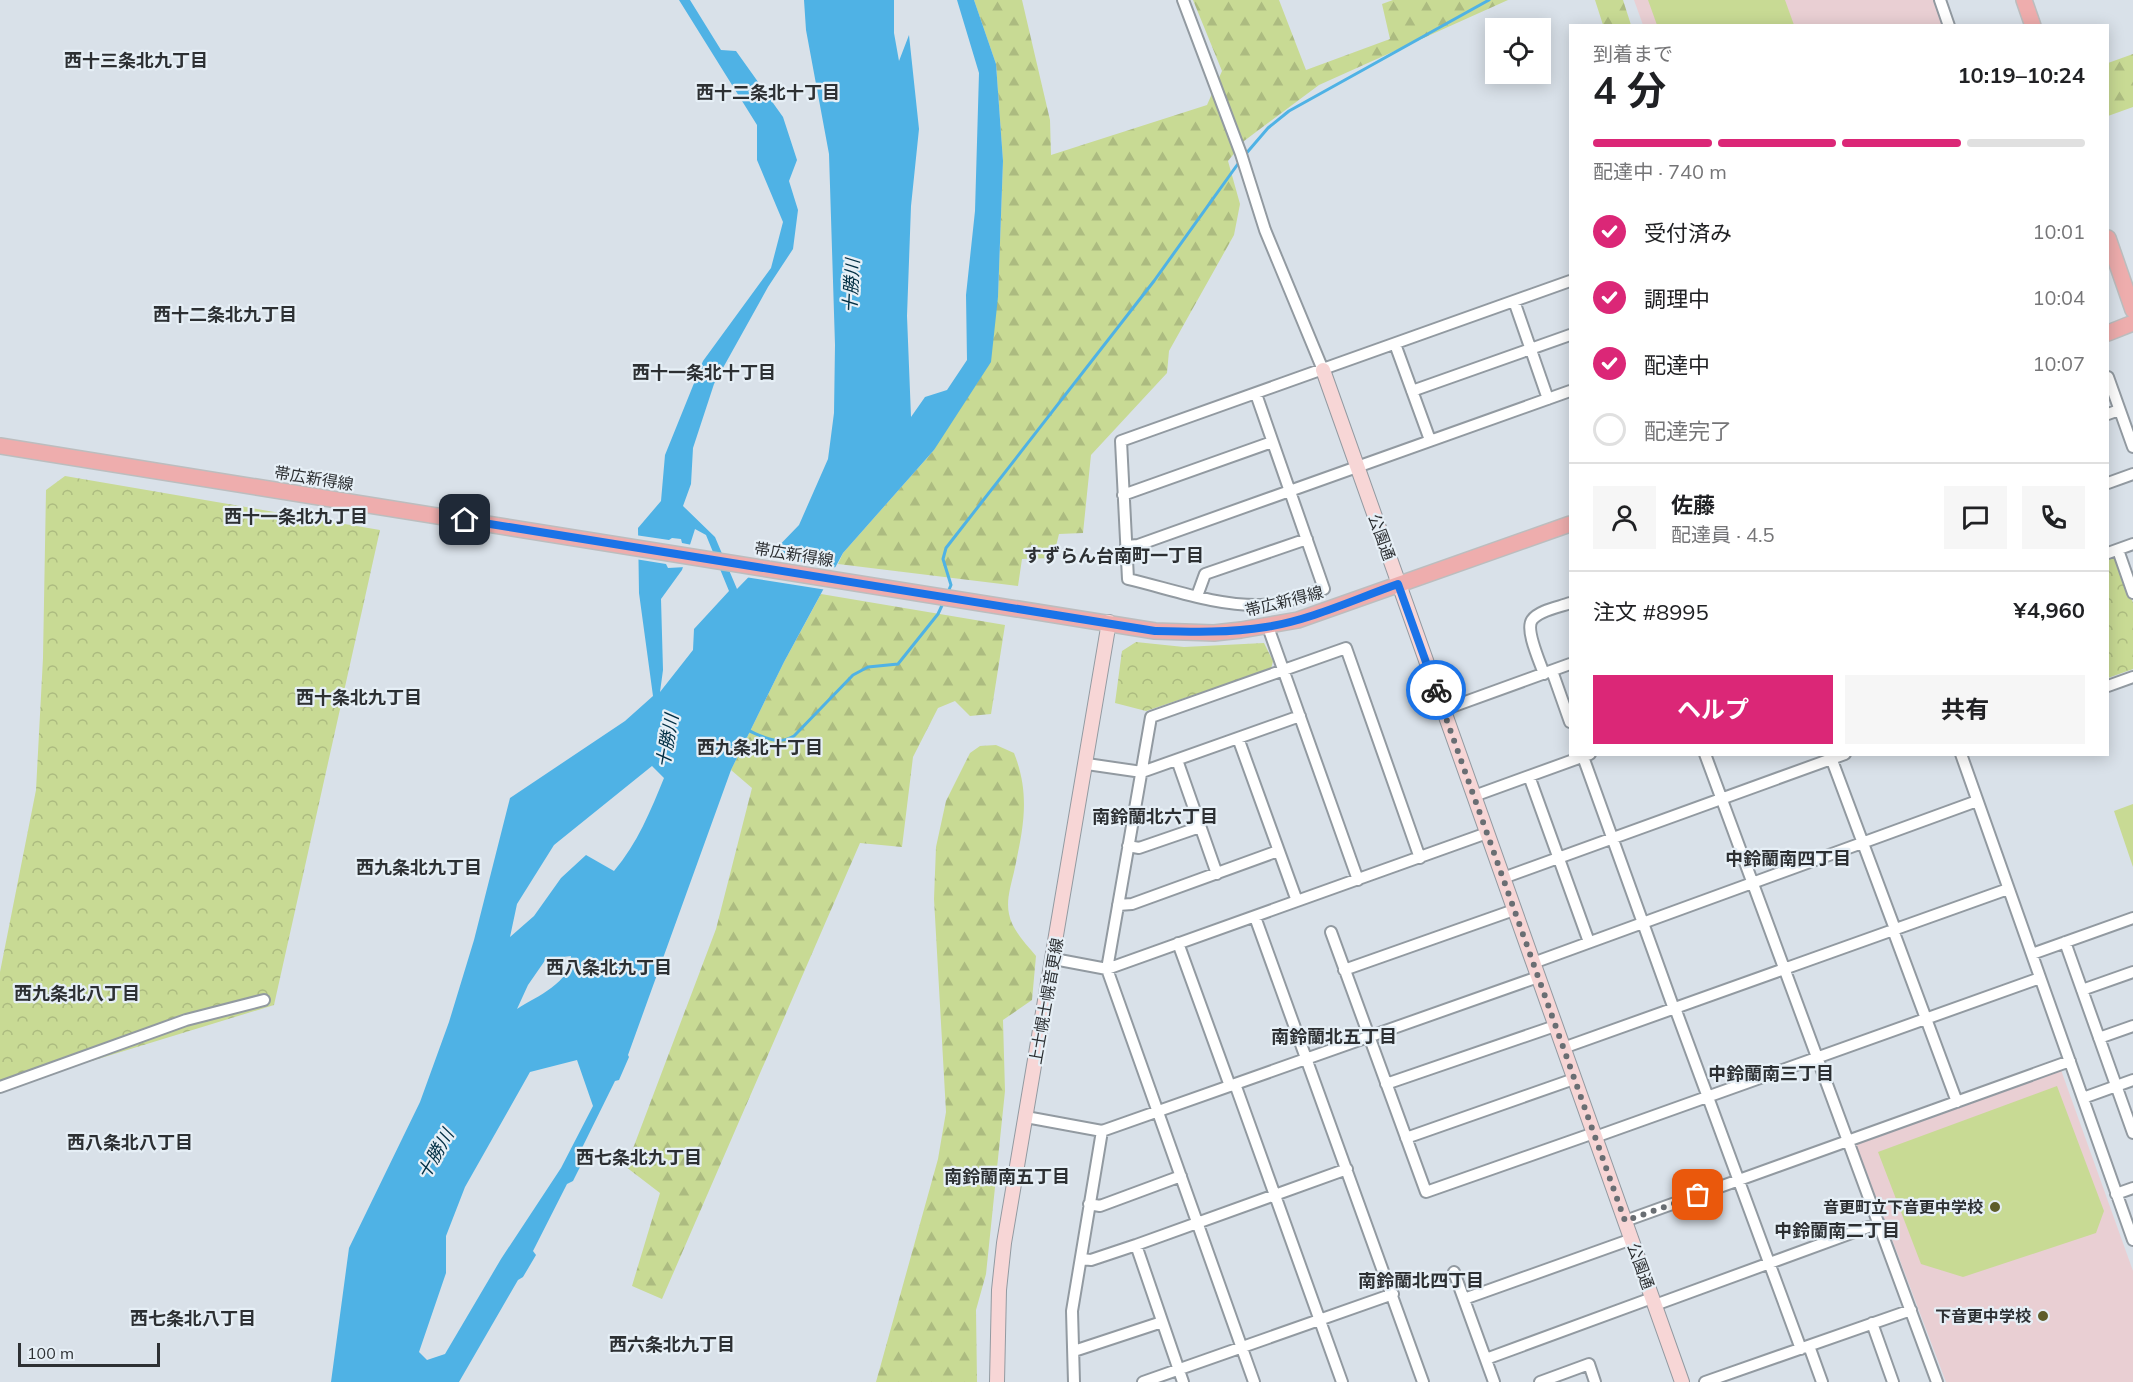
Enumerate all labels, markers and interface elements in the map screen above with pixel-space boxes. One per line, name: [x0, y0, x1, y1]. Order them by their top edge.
map controls: [1485, 18, 1551, 84]
button: locate: [1485, 18, 1551, 84]
text: 到着まで: [1593, 41, 1673, 66]
district label: 西十三条北九丁目: [64, 49, 208, 72]
text: 10:19–10:24: [1957, 61, 2085, 89]
text: 4 分: [1593, 65, 1666, 114]
district label: 西十二条北十丁目: [696, 81, 840, 104]
text: 配達中 · 740 m: [1593, 159, 1727, 184]
icon: check: [1593, 215, 1626, 248]
text: 受付済み: [1644, 219, 1732, 247]
text: 10:01: [2032, 219, 2085, 244]
water label: 十勝川: [838, 256, 864, 314]
icon: check: [1593, 281, 1626, 314]
text: 調理中: [1644, 285, 1710, 313]
text: 10:04: [2032, 285, 2085, 310]
district label: 西十二条北九丁目: [153, 303, 297, 326]
icon: check: [1593, 347, 1626, 380]
text: 配達中: [1644, 351, 1710, 379]
text: 10:07: [2032, 351, 2085, 376]
district label: 西十一条北十丁目: [632, 361, 776, 384]
text: 配達完了: [1644, 417, 1732, 445]
street label: 帯広新得線: [273, 462, 355, 494]
button: person: [1593, 486, 1656, 549]
button: chat: [1944, 486, 2007, 549]
button: phone: [2022, 486, 2085, 549]
text: 佐藤: [1671, 491, 1715, 519]
pin: [439, 494, 490, 545]
icon: home: [448, 503, 481, 536]
district label: 西十一条北九丁目: [224, 505, 368, 528]
street label: 公園通: [1364, 511, 1400, 563]
text: 配達員 · 4.5: [1671, 522, 1775, 547]
street label: 帯広新得線: [753, 538, 835, 570]
district label: すずらん台南町一丁目: [1024, 544, 1204, 567]
street label: 帯広新得線: [1243, 582, 1325, 620]
text: ¥4,960: [2014, 596, 2085, 624]
text: 注文 #8995: [1593, 598, 1709, 626]
courier: [1406, 660, 1466, 720]
icon: bike: [1420, 674, 1453, 707]
button: ヘルプ: [1593, 675, 1833, 744]
button: 共有: [1845, 675, 2085, 744]
district label: 西十条北九丁目: [296, 686, 422, 709]
water label: 十勝川: [651, 710, 683, 770]
district label: 西九条北十丁目: [697, 736, 823, 759]
district label: 南鈴蘭北六丁目: [1092, 805, 1218, 828]
district label: 中鈴蘭南四丁目: [1725, 847, 1851, 870]
district label: 西九条北九丁目: [356, 856, 482, 879]
street label: 上士幌士幌音更線: [1025, 936, 1067, 1066]
district label: 西八条北九丁目: [546, 956, 672, 979]
district label: 西九条北八丁目: [14, 982, 140, 1005]
district label: 南鈴蘭北五丁目: [1271, 1025, 1397, 1048]
district label: 中鈴蘭南三丁目: [1708, 1062, 1834, 1085]
water label: 十勝川: [412, 1123, 459, 1183]
district label: 西八条北八丁目: [67, 1131, 193, 1154]
district label: 西七条北九丁目: [576, 1146, 702, 1169]
district label: 南鈴蘭南五丁目: [944, 1165, 1070, 1188]
pin: [1672, 1169, 1723, 1220]
icon: bag: [1681, 1178, 1714, 1211]
place label: 音更町立下音更中学校: [1823, 1197, 1983, 1217]
marker: 音更町立下音更中学校: [1988, 1200, 2002, 1214]
district label: 中鈴蘭南二丁目: [1774, 1219, 1900, 1242]
street label: 公園通: [1623, 1240, 1659, 1292]
district label: 南鈴蘭北四丁目: [1358, 1269, 1484, 1292]
place label: 下音更中学校: [1935, 1306, 2031, 1326]
district label: 西七条北八丁目: [130, 1307, 256, 1330]
marker: 下音更中学校: [2036, 1309, 2050, 1323]
district label: 西六条北九丁目: [609, 1333, 735, 1356]
scale bar: [18, 1340, 160, 1368]
text: 100 m: [27, 1343, 74, 1363]

